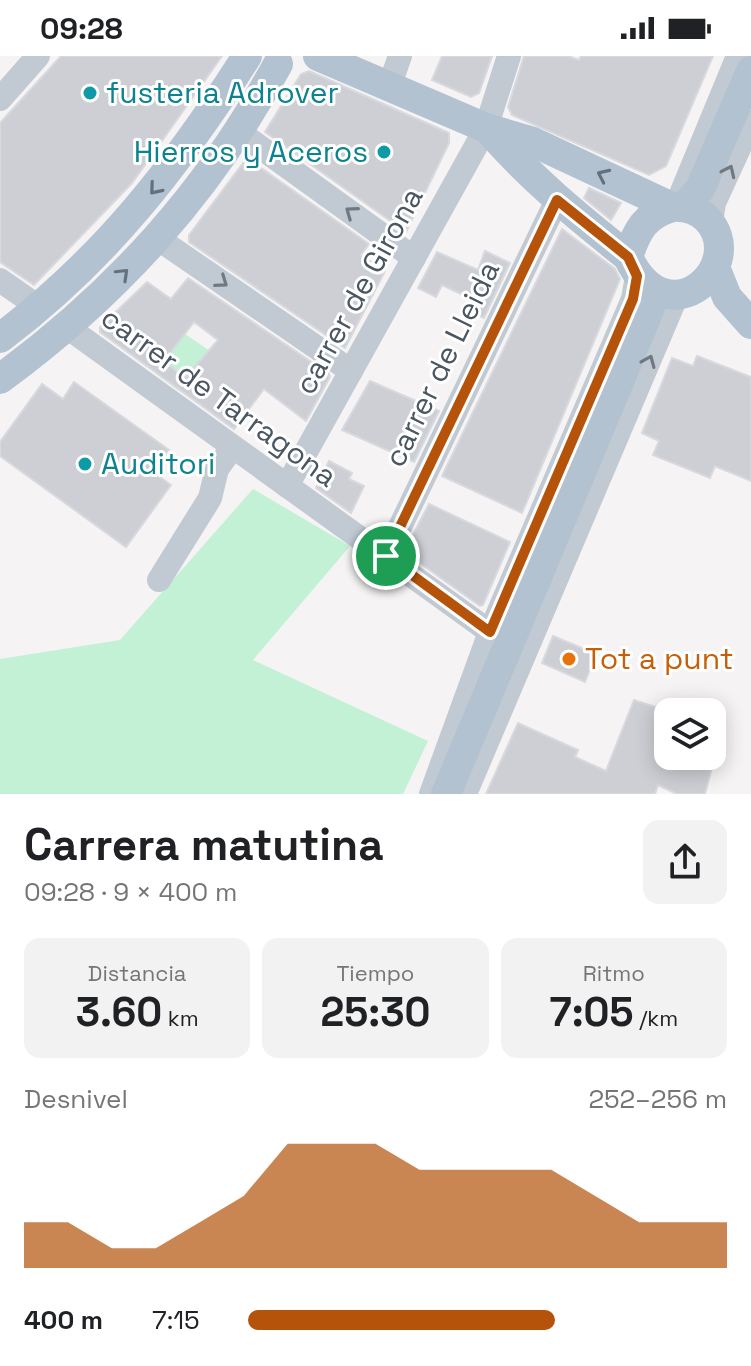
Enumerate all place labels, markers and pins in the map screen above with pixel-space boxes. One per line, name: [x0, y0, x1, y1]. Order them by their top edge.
place label: fusteria Adrover: [106, 73, 339, 112]
marker: fusteria Adrover: [81, 84, 99, 102]
place label: Hierros y Aceros: [134, 132, 368, 171]
marker: Hierros y Aceros: [375, 143, 393, 161]
place label: Auditori: [101, 444, 215, 483]
marker: Auditori: [76, 455, 94, 473]
pin: [352, 522, 420, 590]
place label: Tot a punt: [585, 639, 734, 678]
marker: Tot a punt: [560, 650, 578, 668]

